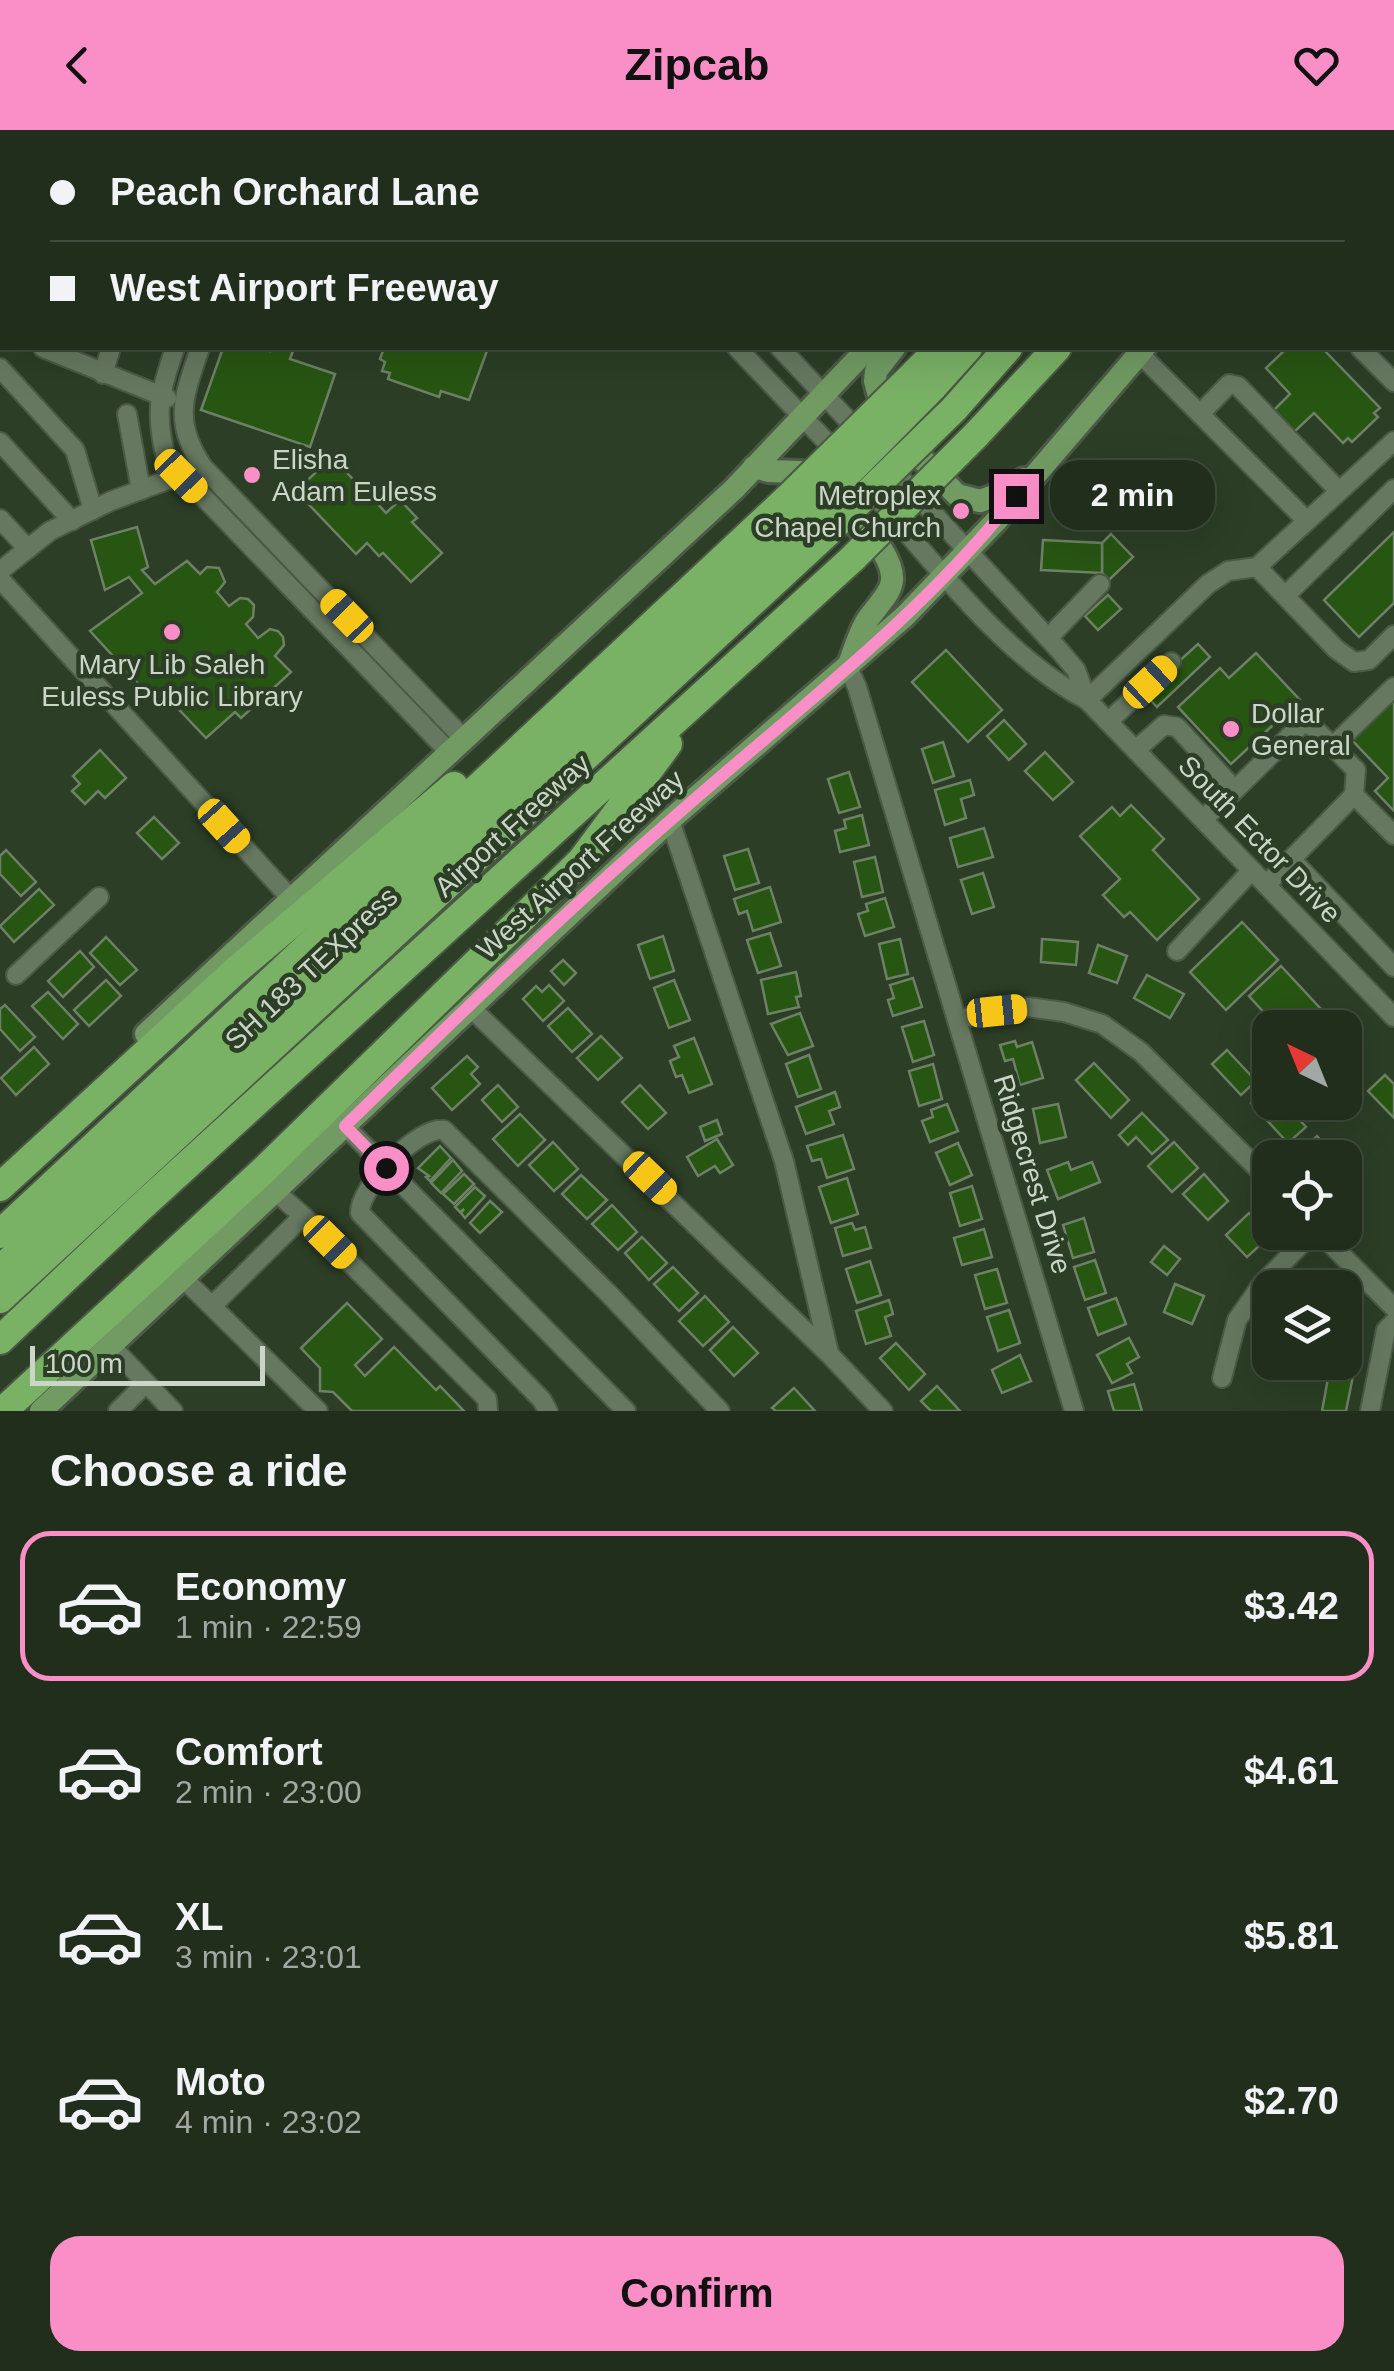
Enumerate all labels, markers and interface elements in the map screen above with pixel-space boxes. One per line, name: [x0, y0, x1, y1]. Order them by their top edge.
icon: back: [50, 38, 105, 93]
icon: heart: [1289, 38, 1344, 93]
text: Zipcab: [624, 39, 770, 90]
text: Peach Orchard Lane: [110, 171, 480, 213]
text: West Airport Freeway: [110, 267, 499, 309]
car: [149, 444, 213, 508]
place label: Elisha Adam Euless: [272, 444, 437, 507]
callout: 2 min: [1051, 461, 1216, 531]
marker: Elisha Adam Euless: [241, 464, 263, 486]
route end: [994, 474, 1039, 519]
text: 2 min: [1091, 477, 1174, 513]
place label: Metroplex Chapel Church: [754, 480, 941, 543]
marker: Metroplex Chapel Church: [950, 500, 972, 522]
car: [315, 584, 379, 648]
marker: Mary Lib Saleh Euless Public Library: [161, 621, 183, 643]
place label: Mary Lib Saleh Euless Public Library: [41, 649, 303, 712]
car: [1118, 651, 1182, 713]
place label: Dollar General: [1251, 698, 1351, 761]
marker: Dollar General: [1220, 718, 1242, 740]
street label: Airport Freeway: [429, 748, 596, 903]
street label: South Ector Drive: [1172, 750, 1347, 929]
street label: West Airport Freeway: [471, 763, 690, 965]
car: [193, 794, 255, 858]
street label: SH 183 TEXpress: [219, 881, 404, 1056]
car: [966, 993, 1028, 1029]
north arrow: [1252, 1010, 1362, 1120]
map controls: [1252, 1010, 1362, 1380]
street label: Ridgecrest Drive: [987, 1071, 1078, 1278]
button: locate: [1252, 1140, 1362, 1250]
route start: [364, 1146, 409, 1191]
car: [618, 1146, 682, 1210]
car: [298, 1210, 362, 1274]
button: layers: [1252, 1270, 1362, 1380]
scale bar: [30, 1341, 265, 1386]
text: 100 m: [45, 1348, 123, 1379]
text: Choose a ride: [50, 1445, 348, 1496]
icon: car: [55, 1561, 145, 1651]
text: Economy: [175, 1566, 346, 1608]
text: $3.42: [1244, 1585, 1339, 1627]
text: 1 min · 22:59: [175, 1609, 362, 1645]
icon: car: [55, 1726, 145, 1816]
text: Comfort: [175, 1731, 323, 1773]
text: $4.61: [1244, 1750, 1339, 1792]
text: 2 min · 23:00: [175, 1774, 362, 1810]
icon: car: [55, 1891, 145, 1981]
text: XL: [175, 1896, 224, 1938]
text: $5.81: [1244, 1915, 1339, 1957]
text: 3 min · 23:01: [175, 1939, 362, 1975]
icon: car: [55, 2056, 145, 2146]
text: Moto: [175, 2061, 266, 2103]
text: $2.70: [1244, 2080, 1339, 2122]
text: 4 min · 23:02: [175, 2104, 362, 2140]
button: Confirm: [50, 2236, 1344, 2351]

